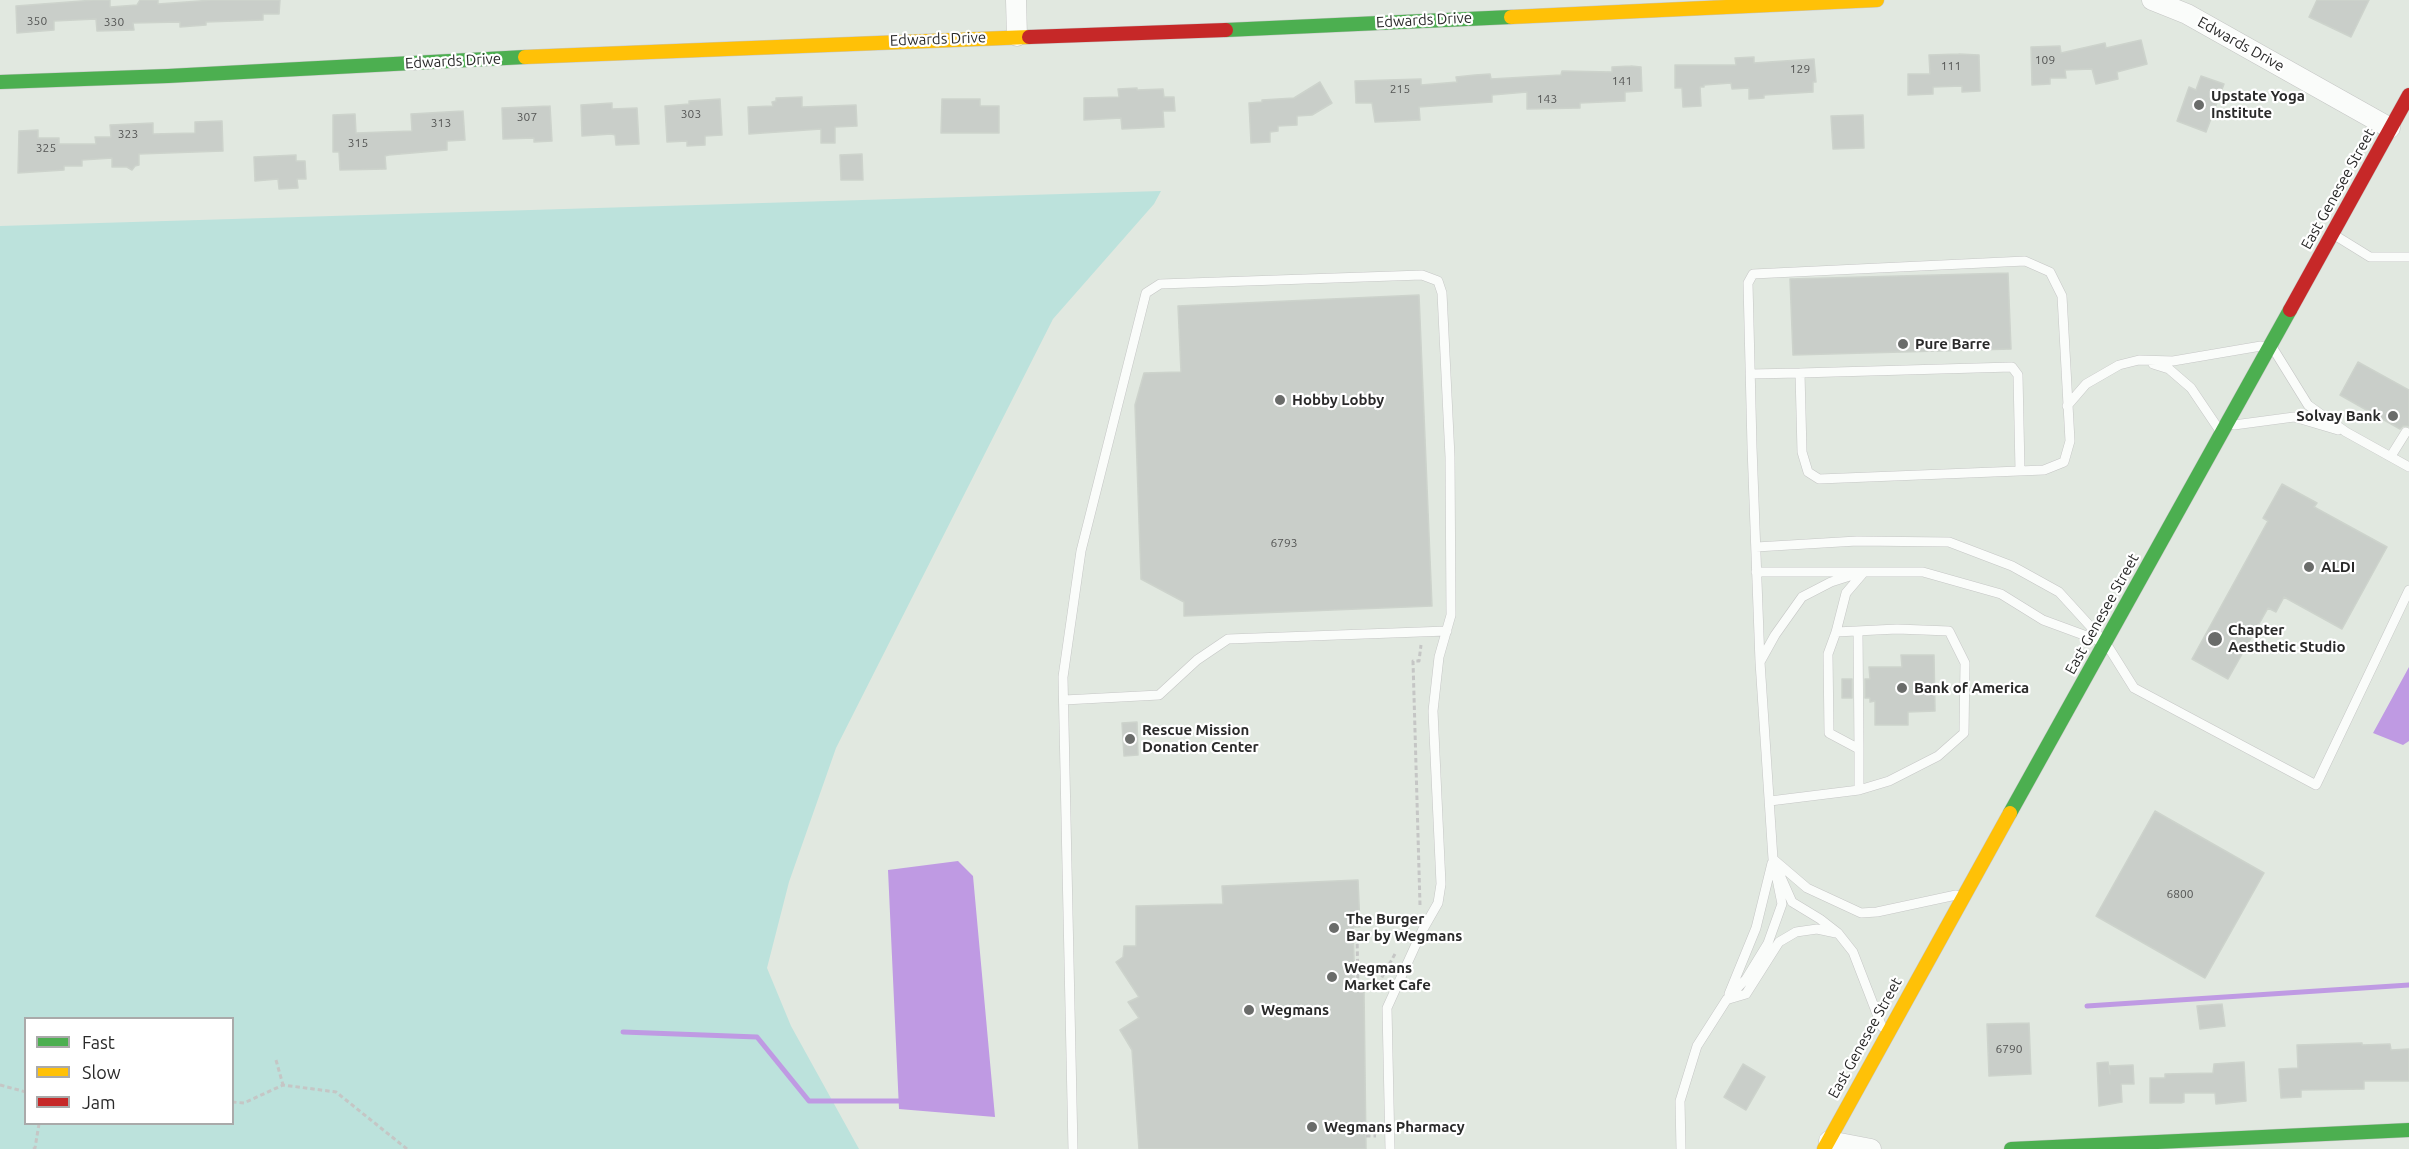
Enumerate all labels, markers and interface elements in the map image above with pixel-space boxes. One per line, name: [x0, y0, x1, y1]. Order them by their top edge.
street label: Edwards Drive: [1375, 8, 1473, 32]
street label: Edwards Drive: [2195, 13, 2287, 75]
house number: 350: [27, 14, 47, 28]
house number: 330: [104, 15, 124, 29]
street label: Edwards Drive: [890, 28, 986, 50]
street label: Edwards Drive: [404, 49, 502, 73]
house number: 109: [2035, 53, 2055, 67]
house number: 111: [1941, 59, 1961, 73]
house number: 129: [1790, 62, 1810, 76]
house number: 141: [1612, 74, 1632, 88]
house number: 215: [1390, 82, 1410, 96]
place label: Upstate Yoga Institute: [2211, 87, 2305, 122]
house number: 143: [1537, 92, 1557, 106]
marker: Upstate Yoga Institute: [2192, 98, 2206, 112]
house number: 303: [681, 107, 701, 121]
house number: 307: [517, 110, 537, 124]
house number: 313: [431, 116, 451, 130]
street label: East Genesee Street: [2297, 125, 2379, 253]
house number: 323: [118, 127, 138, 141]
house number: 315: [348, 136, 368, 150]
house number: 325: [36, 141, 56, 155]
place label: Pure Barre: [1915, 335, 1990, 353]
marker: Pure Barre: [1896, 337, 1910, 351]
place label: Hobby Lobby: [1292, 391, 1384, 409]
marker: Hobby Lobby: [1273, 393, 1287, 407]
place label: Solvay Bank: [2296, 407, 2381, 425]
marker: Solvay Bank: [2386, 409, 2400, 423]
house number: 6793: [1270, 536, 1298, 550]
street label: East Genesee Street: [2061, 550, 2143, 678]
place label: ALDI: [2321, 558, 2355, 576]
marker: ALDI: [2302, 560, 2316, 574]
place label: Chapter Aesthetic Studio: [2228, 621, 2346, 656]
marker: Chapter Aesthetic Studio: [2206, 630, 2224, 648]
place label: Bank of America: [1914, 679, 2029, 697]
marker: Bank of America: [1895, 681, 1909, 695]
place label: Rescue Mission Donation Center: [1142, 721, 1259, 756]
marker: Rescue Mission Donation Center: [1123, 732, 1137, 746]
house number: 6800: [2166, 887, 2194, 901]
place label: The Burger Bar by Wegmans: [1346, 910, 1462, 945]
marker: The Burger Bar by Wegmans: [1327, 921, 1341, 935]
place label: Wegmans Market Cafe: [1344, 959, 1431, 994]
marker: Wegmans Market Cafe: [1325, 970, 1339, 984]
street label: East Genesee Street: [1824, 974, 1906, 1102]
place label: Wegmans: [1261, 1001, 1329, 1019]
marker: Wegmans: [1242, 1003, 1256, 1017]
legend: [24, 1017, 234, 1125]
text: Fast: [82, 1032, 115, 1052]
house number: 6790: [1995, 1042, 2023, 1056]
text: Slow: [82, 1062, 121, 1082]
text: Jam: [82, 1092, 116, 1112]
place label: Wegmans Pharmacy: [1324, 1118, 1465, 1136]
marker: Wegmans Pharmacy: [1305, 1120, 1319, 1134]

